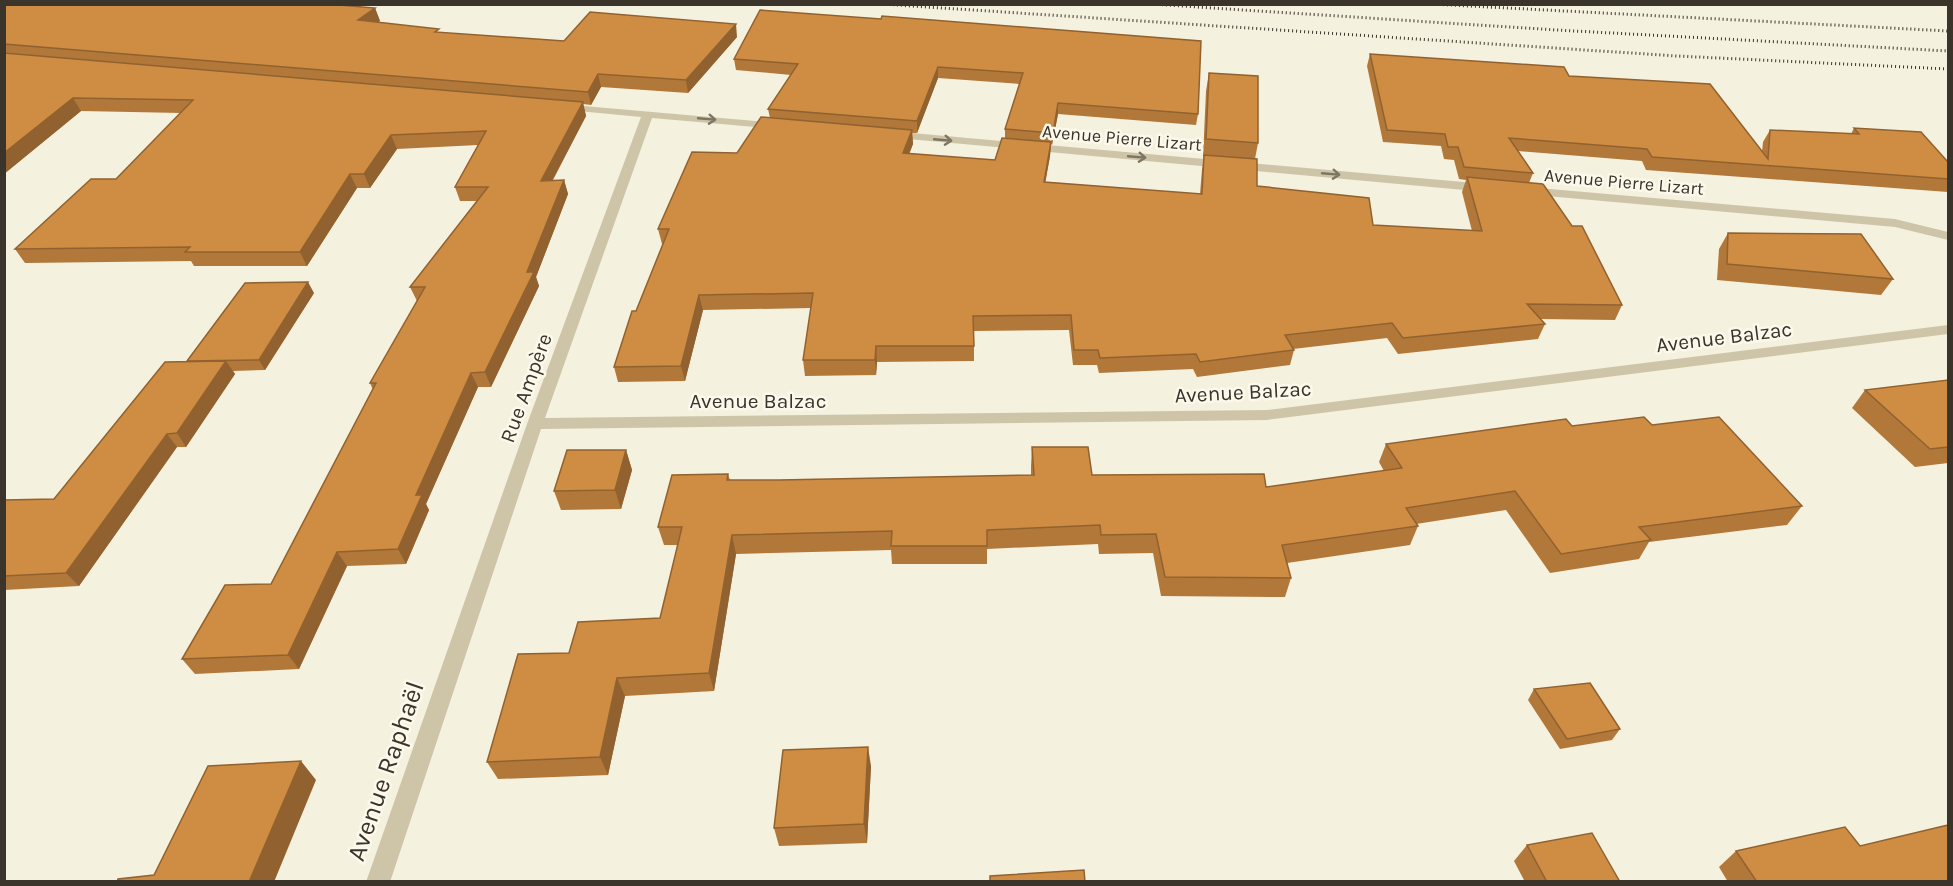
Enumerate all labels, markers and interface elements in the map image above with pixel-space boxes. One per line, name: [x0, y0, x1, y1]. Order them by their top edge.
one-way arrow: [696, 114, 716, 125]
street label: Avenue Pierre Lizart: [1041, 120, 1203, 156]
one-way arrow: [932, 135, 952, 146]
one-way arrow: [1127, 152, 1147, 163]
street label: Avenue Pierre Lizart: [1543, 164, 1705, 200]
one-way arrow: [1321, 169, 1341, 180]
street label: Avenue Balzac: [1655, 317, 1793, 357]
street label: Rue Ampère: [495, 330, 557, 446]
street label: Avenue Balzac: [1174, 376, 1312, 408]
street label: Avenue Balzac: [690, 389, 826, 413]
street label: Avenue Raphaël: [340, 677, 431, 865]

